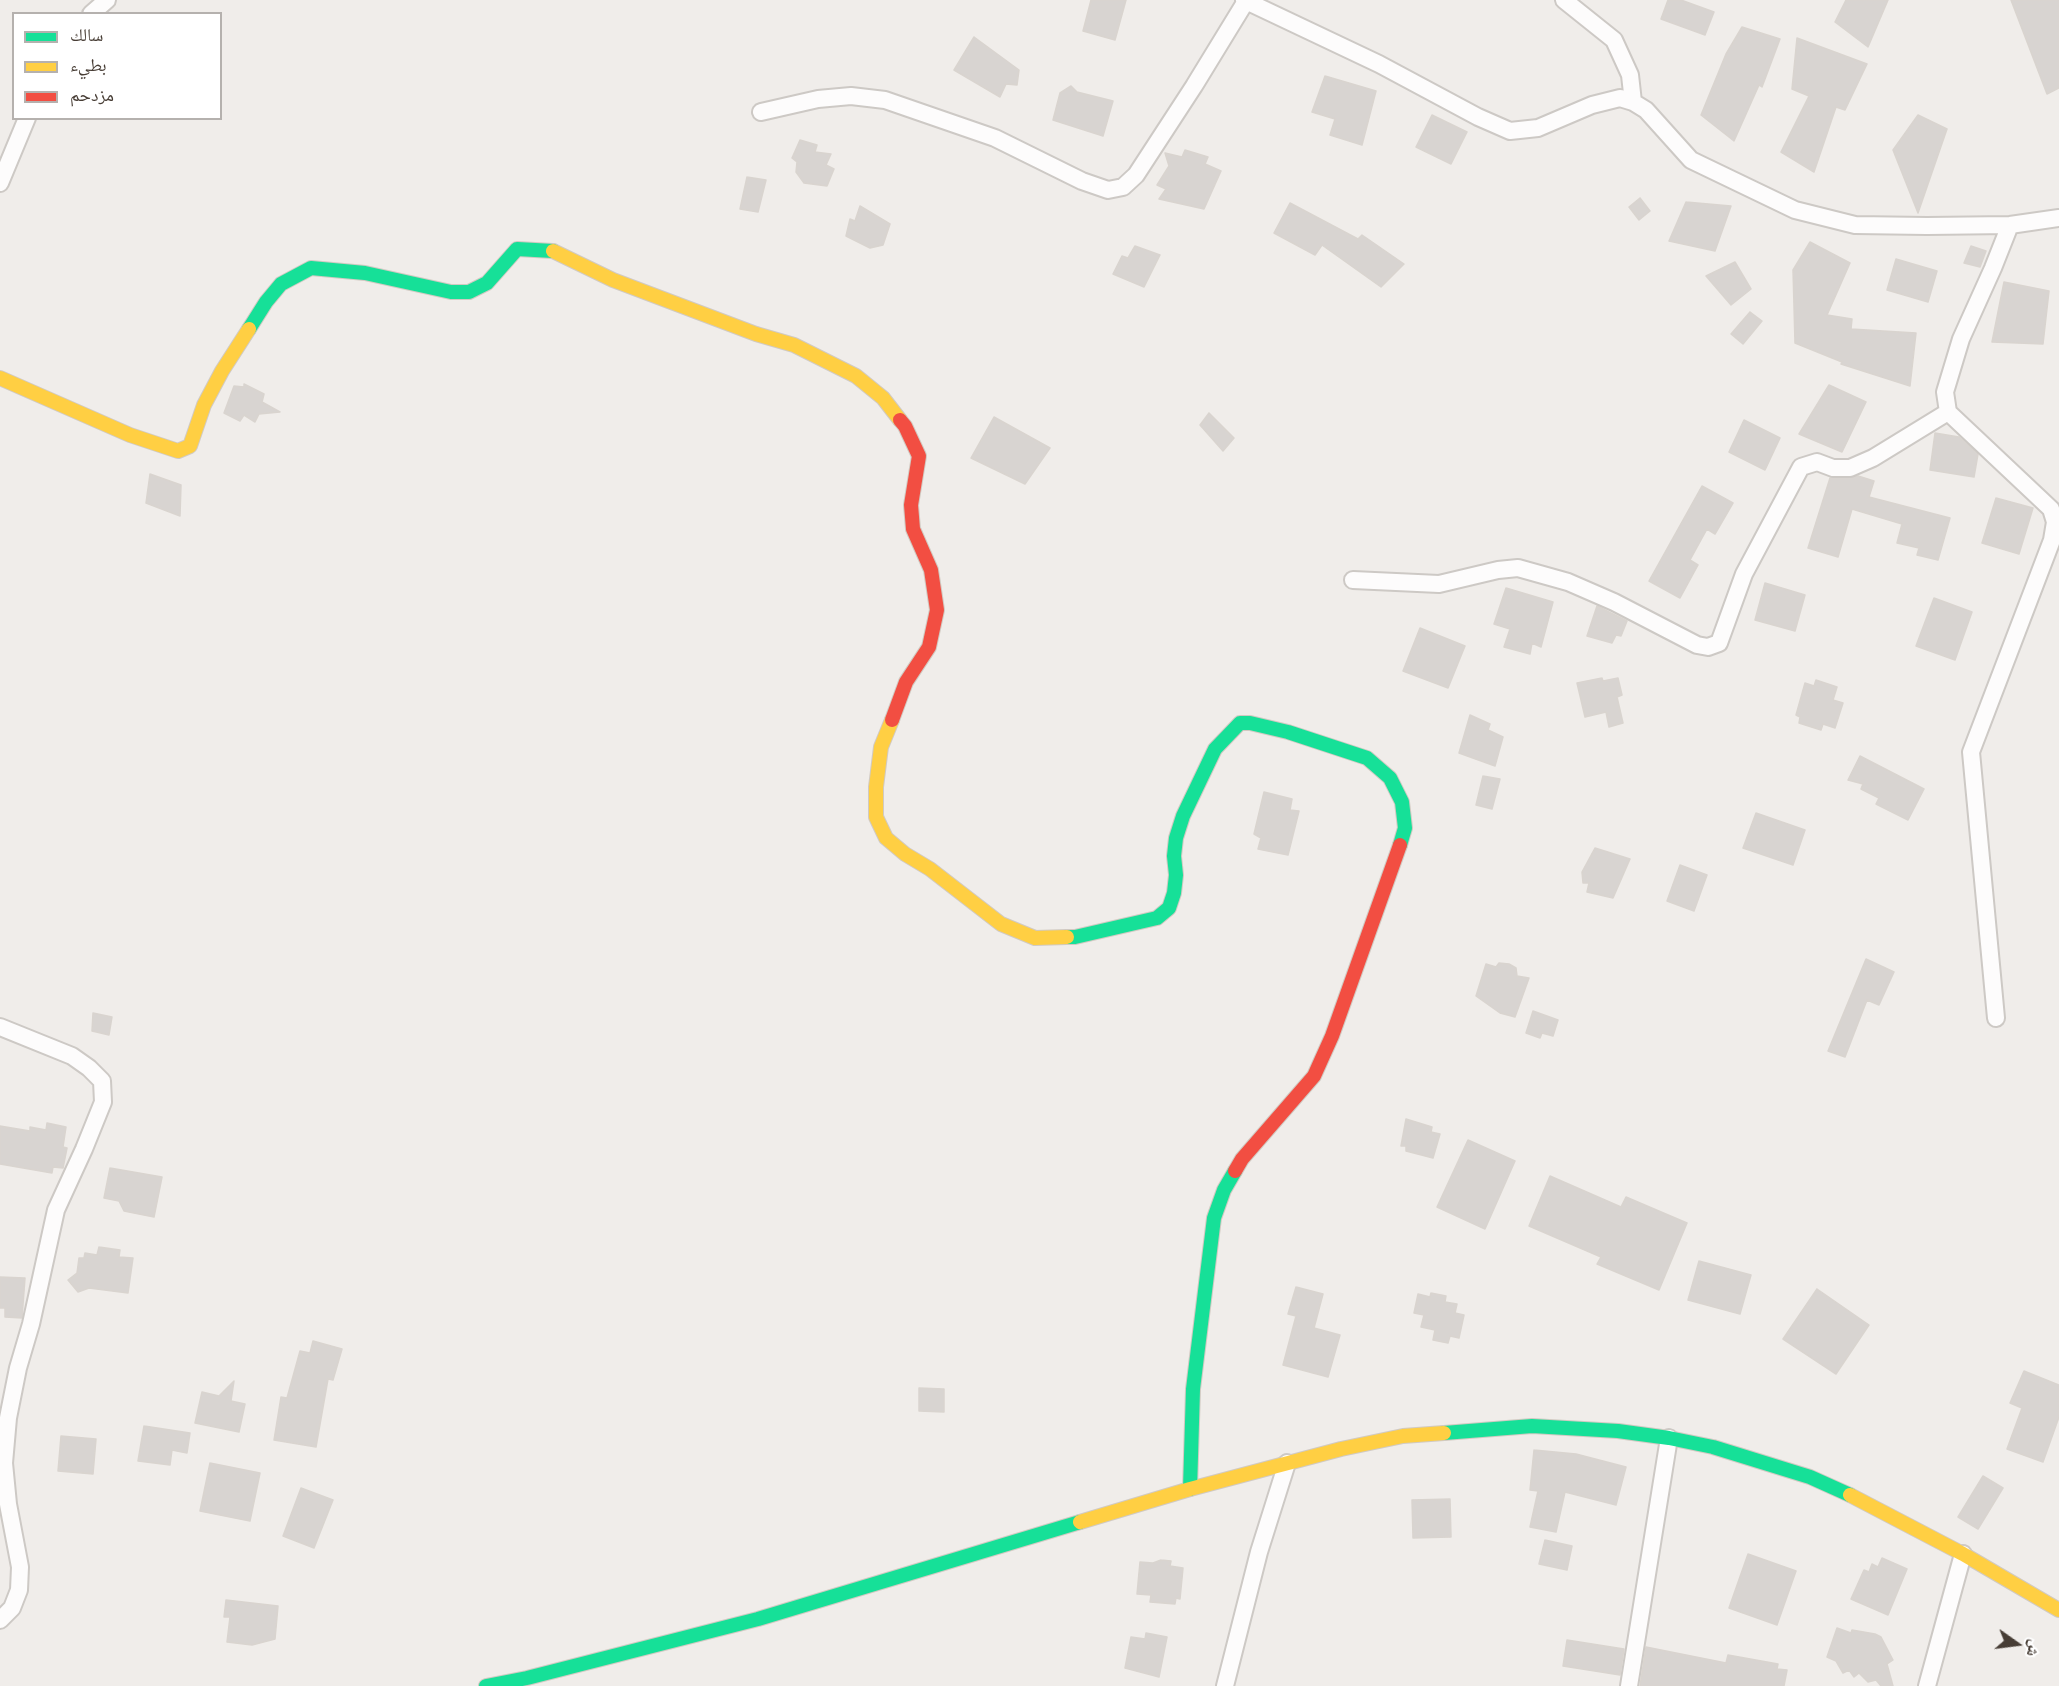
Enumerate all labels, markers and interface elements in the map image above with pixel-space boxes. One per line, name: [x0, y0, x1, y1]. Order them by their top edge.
legend: [12, 12, 222, 120]
text: سالك: [70, 24, 103, 45]
text: بطيء: [70, 54, 107, 75]
text: مزدحم: [70, 84, 114, 105]
north arrow: [1987, 1614, 2047, 1674]
text: ش: [2023, 1638, 2046, 1659]

